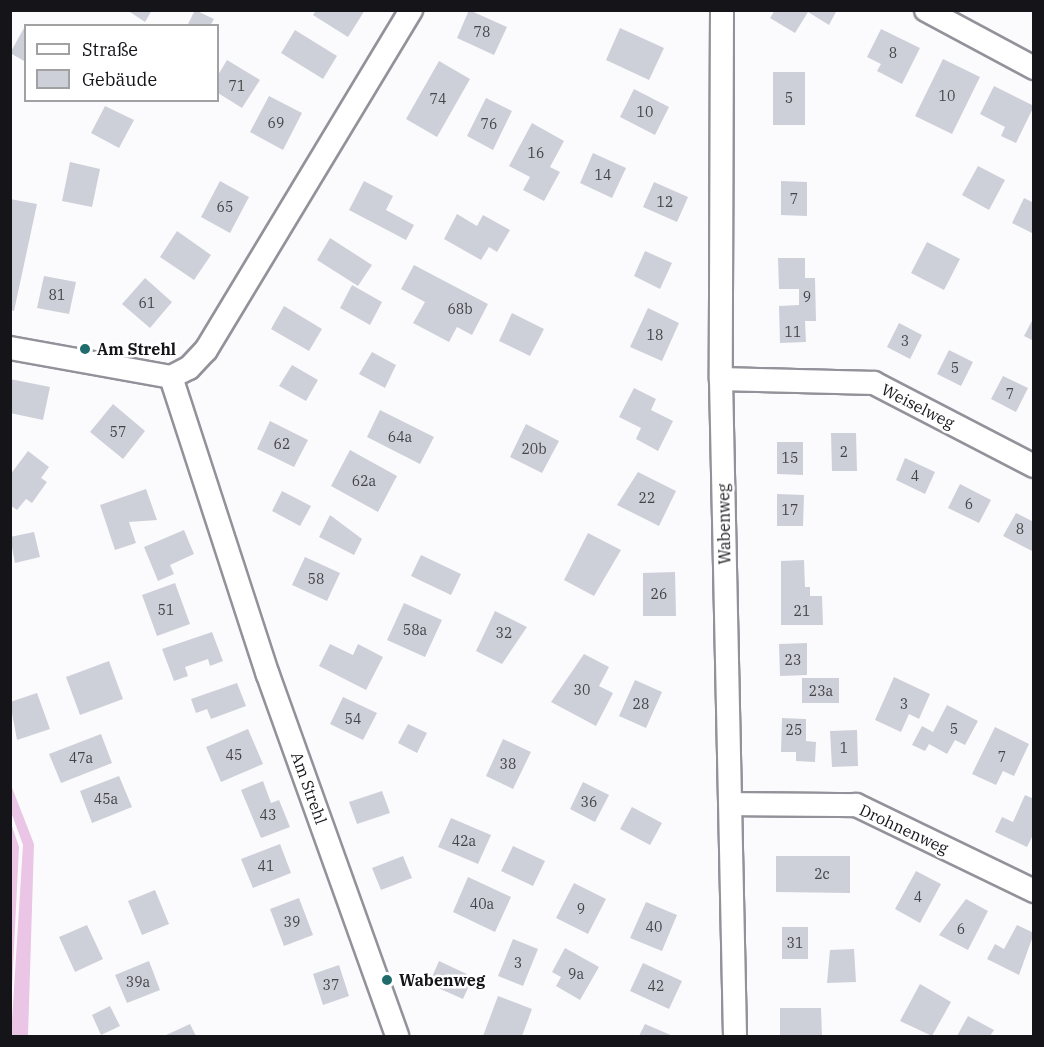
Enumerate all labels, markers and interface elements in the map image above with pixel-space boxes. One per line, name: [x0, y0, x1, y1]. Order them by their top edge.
legend: [24, 24, 219, 102]
house number: 78: [474, 24, 490, 40]
text: Straße: [82, 38, 138, 61]
house number: 8: [889, 45, 897, 61]
text: Gebäude: [82, 68, 157, 91]
house number: 71: [229, 78, 245, 94]
house number: 10: [939, 88, 955, 104]
house number: 5: [785, 90, 793, 106]
house number: 74: [430, 91, 446, 107]
house number: 10: [637, 104, 653, 120]
house number: 69: [268, 115, 284, 131]
house number: 76: [481, 116, 497, 132]
house number: 16: [528, 145, 544, 161]
house number: 14: [595, 167, 611, 183]
house number: 7: [790, 191, 798, 207]
house number: 12: [657, 194, 673, 210]
house number: 65: [217, 199, 233, 215]
house number: 81: [49, 287, 65, 303]
house number: 9: [803, 289, 811, 305]
house number: 61: [139, 295, 155, 311]
house number: 68b: [447, 301, 473, 317]
house number: 11: [785, 324, 801, 340]
house number: 18: [647, 327, 663, 343]
house number: 3: [901, 333, 909, 349]
place label: Am Strehl: [97, 339, 176, 359]
marker: Am Strehl: [78, 342, 92, 356]
house number: 5: [951, 360, 959, 376]
street label: Weiselweg: [878, 379, 958, 433]
house number: 7: [1006, 386, 1014, 402]
house number: 57: [110, 424, 126, 440]
house number: 64a: [388, 429, 412, 445]
house number: 62: [274, 436, 290, 452]
house number: 20b: [521, 441, 547, 457]
house number: 2: [840, 444, 848, 460]
house number: 15: [782, 450, 798, 466]
house number: 4: [911, 468, 919, 484]
house number: 62a: [352, 473, 376, 489]
street label: Wabenweg: [714, 483, 734, 565]
house number: 22: [639, 490, 655, 506]
house number: 6: [965, 496, 973, 512]
house number: 17: [782, 502, 798, 518]
house number: 8: [1016, 521, 1024, 537]
house number: 58: [308, 571, 324, 587]
house number: 26: [651, 586, 667, 602]
house number: 51: [158, 602, 174, 618]
house number: 21: [794, 603, 810, 619]
house number: 58a: [403, 622, 427, 638]
house number: 32: [496, 625, 512, 641]
house number: 23: [785, 652, 801, 668]
house number: 30: [574, 682, 590, 698]
house number: 23a: [809, 683, 833, 699]
house number: 28: [633, 696, 649, 712]
house number: 3: [900, 696, 908, 712]
house number: 54: [345, 711, 361, 727]
house number: 5: [950, 721, 958, 737]
house number: 25: [786, 722, 802, 738]
house number: 1: [840, 740, 848, 756]
house number: 45: [226, 747, 242, 763]
street label: Am Strehl: [287, 749, 331, 827]
house number: 7: [998, 749, 1006, 765]
house number: 47a: [69, 750, 93, 766]
house number: 38: [500, 756, 516, 772]
house number: 45a: [94, 791, 118, 807]
house number: 36: [581, 794, 597, 810]
street label: Drohnenweg: [857, 800, 951, 858]
house number: 43: [260, 807, 276, 823]
house number: 42a: [452, 833, 476, 849]
house number: 41: [258, 858, 274, 874]
house number: 2c: [814, 866, 830, 882]
house number: 4: [914, 889, 922, 905]
house number: 40a: [470, 896, 494, 912]
house number: 9: [577, 901, 585, 917]
house number: 39: [284, 914, 300, 930]
house number: 40: [646, 919, 662, 935]
house number: 6: [957, 921, 965, 937]
house number: 31: [787, 935, 803, 951]
house number: 3: [514, 955, 522, 971]
house number: 9a: [568, 966, 584, 982]
place label: Wabenweg: [399, 970, 485, 990]
marker: Wabenweg: [380, 973, 394, 987]
house number: 39a: [126, 974, 150, 990]
house number: 37: [323, 977, 339, 993]
house number: 42: [648, 978, 664, 994]

